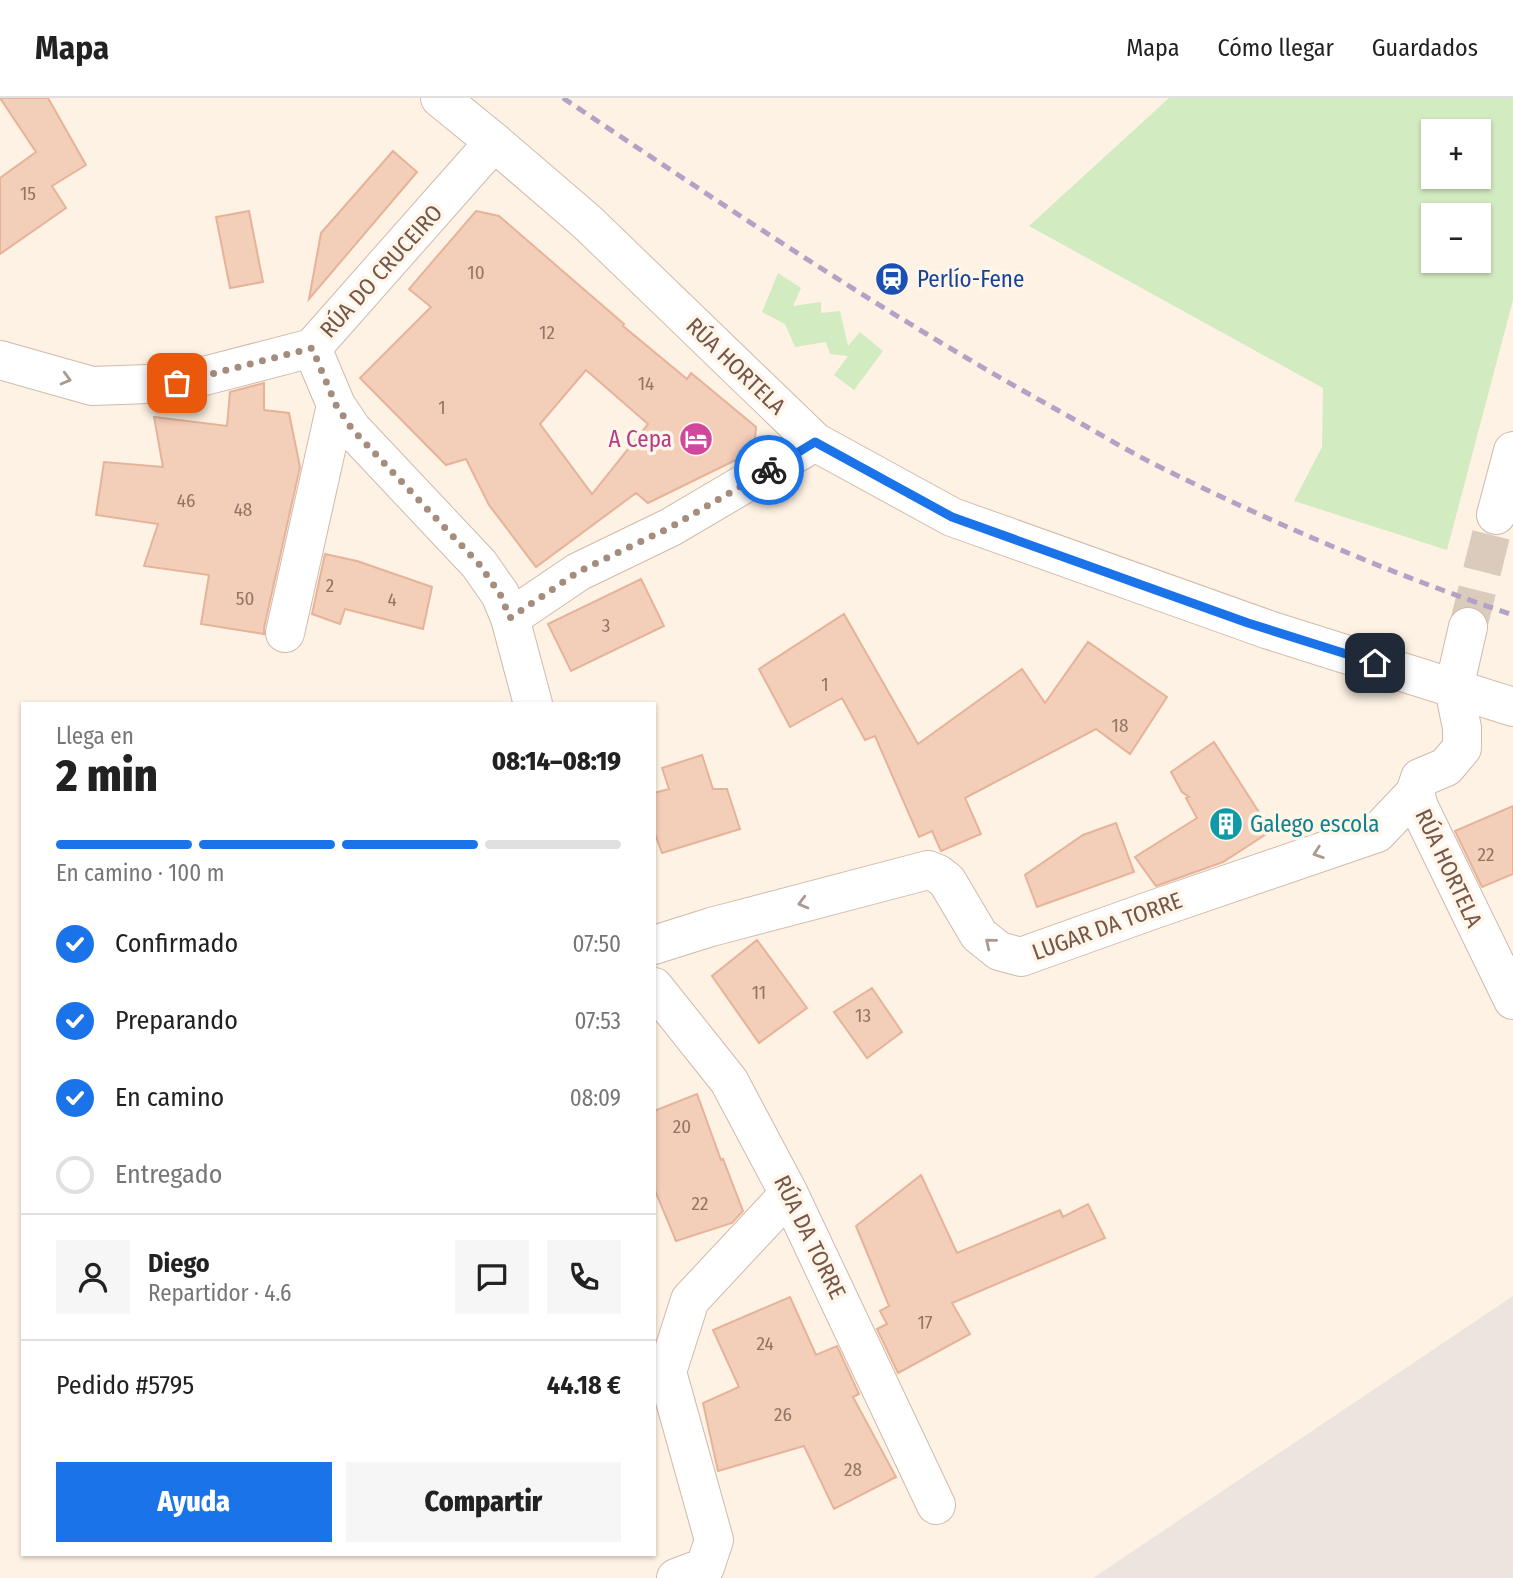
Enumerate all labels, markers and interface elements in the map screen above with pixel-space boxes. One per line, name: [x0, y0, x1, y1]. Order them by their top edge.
text: Mapa: [35, 28, 109, 68]
text: Mapa: [1126, 34, 1179, 62]
text: Cómo llegar: [1217, 34, 1334, 62]
text: Guardados: [1372, 34, 1478, 62]
map controls: [1421, 119, 1491, 273]
button: +: [1421, 119, 1491, 189]
house number: 15: [20, 182, 36, 205]
street label: RÚA DO CRUCEIRO: [313, 198, 448, 343]
button: −: [1421, 203, 1491, 273]
station icon: Perlío-Fene: [873, 260, 911, 298]
house number: 10: [467, 261, 485, 284]
place label: Perlío-Fene: [917, 265, 1024, 293]
street label: RÚA HORTELA: [680, 311, 792, 420]
house number: 12: [539, 321, 555, 344]
pin: [147, 353, 207, 413]
icon: bag: [158, 364, 196, 402]
one-way arrow: [60, 370, 72, 385]
house number: 14: [638, 372, 654, 395]
house number: 1: [438, 396, 446, 419]
hotel icon: A Cepa: [677, 420, 715, 458]
place label: A Cepa: [609, 425, 672, 453]
courier: [734, 435, 804, 505]
icon: bike: [750, 451, 788, 489]
house number: 46: [177, 489, 195, 512]
house number: 48: [234, 498, 252, 521]
house number: 2: [326, 574, 334, 597]
house number: 50: [236, 587, 254, 610]
house number: 4: [387, 588, 397, 611]
house number: 3: [602, 614, 610, 637]
pin: [1345, 633, 1405, 693]
icon: home: [1356, 644, 1394, 682]
house number: 1: [821, 673, 829, 696]
house number: 18: [1112, 714, 1128, 737]
text: Llega en: [56, 722, 134, 750]
text: 08:14–08:19: [492, 746, 621, 777]
text: 2 min: [56, 748, 158, 803]
street label: RÚA HORTELA: [1409, 804, 1490, 932]
building icon: Galego escola: [1207, 805, 1245, 843]
place label: Galego escola: [1250, 810, 1379, 838]
house number: 22: [1478, 843, 1494, 866]
one-way arrow: [1313, 845, 1325, 859]
text: En camino · 100 m: [56, 859, 224, 887]
street label: LUGAR DA TORRE: [1028, 886, 1186, 966]
one-way arrow: [797, 895, 809, 909]
icon: check: [56, 925, 94, 963]
text: Confirmado: [115, 928, 238, 959]
text: 07:50: [573, 930, 621, 958]
one-way arrow: [985, 939, 997, 952]
house number: 11: [752, 981, 766, 1004]
icon: check: [56, 1002, 94, 1040]
house number: 13: [855, 1004, 871, 1027]
text: Preparando: [115, 1005, 238, 1036]
text: 07:53: [574, 1007, 621, 1035]
icon: check: [56, 1079, 94, 1117]
text: En camino: [115, 1082, 224, 1113]
text: 08:09: [570, 1084, 621, 1112]
house number: 20: [673, 1115, 691, 1138]
text: Entregado: [115, 1159, 222, 1190]
street label: RÚA DA TORRE: [768, 1170, 853, 1303]
house number: 22: [692, 1192, 708, 1215]
button: person: [56, 1240, 130, 1314]
button: chat: [455, 1240, 529, 1314]
button: phone: [547, 1240, 621, 1314]
text: Diego: [148, 1248, 210, 1279]
text: Repartidor · 4.6: [148, 1279, 292, 1307]
house number: 17: [917, 1311, 933, 1334]
house number: 24: [756, 1332, 774, 1355]
text: Pedido #5795: [56, 1370, 194, 1401]
text: 44.18 €: [547, 1370, 621, 1401]
house number: 26: [774, 1403, 792, 1426]
house number: 28: [844, 1458, 862, 1481]
button: Ayuda: [56, 1462, 332, 1542]
button: Compartir: [346, 1462, 621, 1542]

